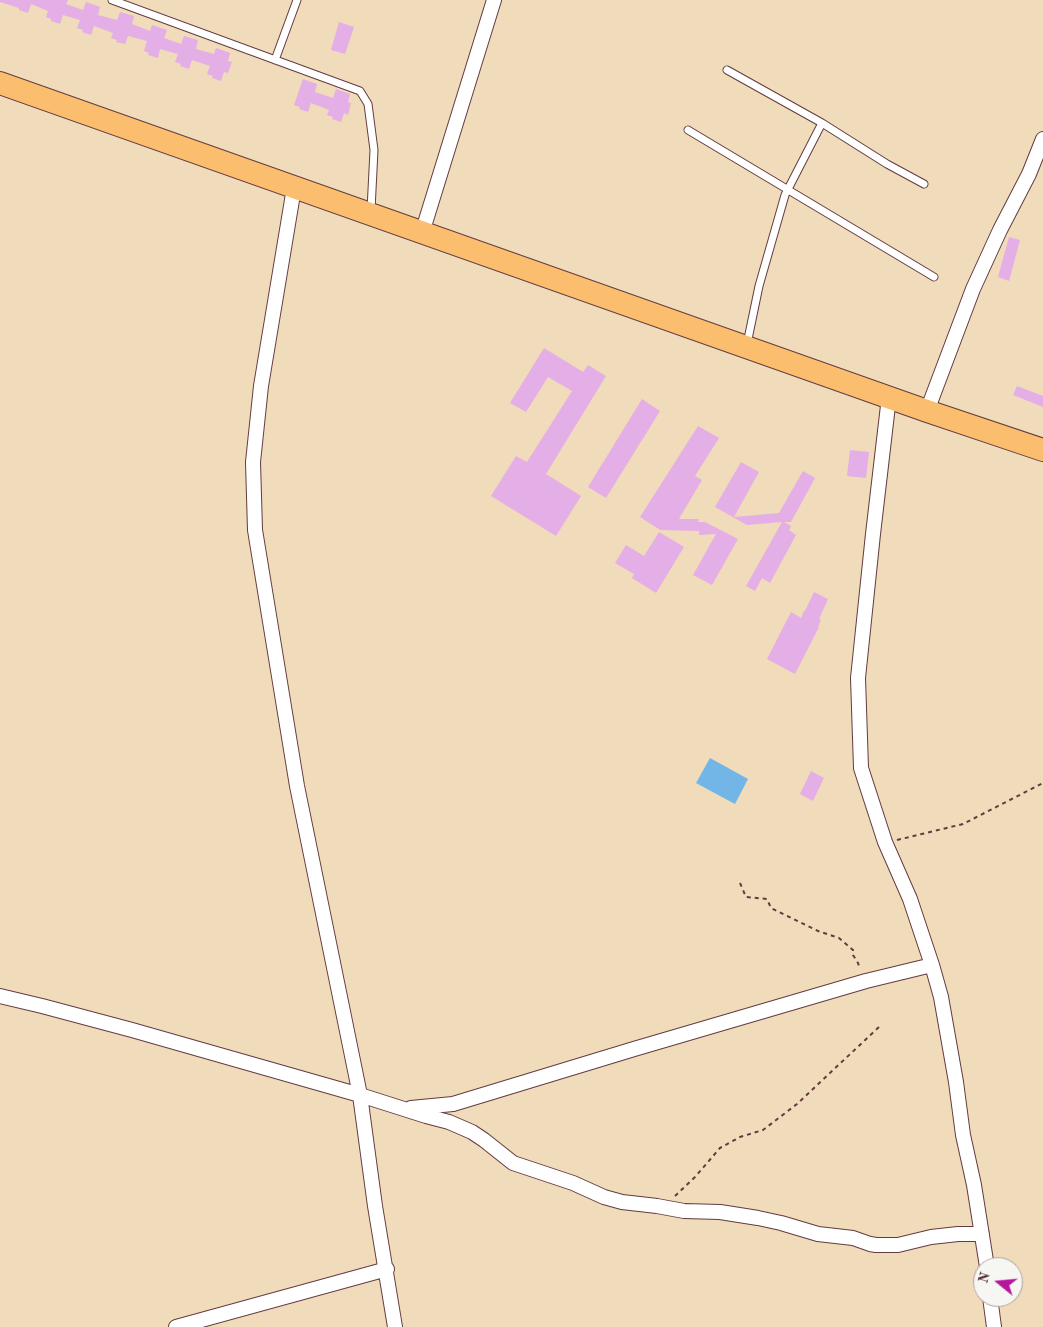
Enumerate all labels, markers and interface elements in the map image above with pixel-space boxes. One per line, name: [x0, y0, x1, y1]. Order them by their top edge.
north arrow: [973, 1257, 1023, 1307]
text: N: [976, 1271, 993, 1285]

